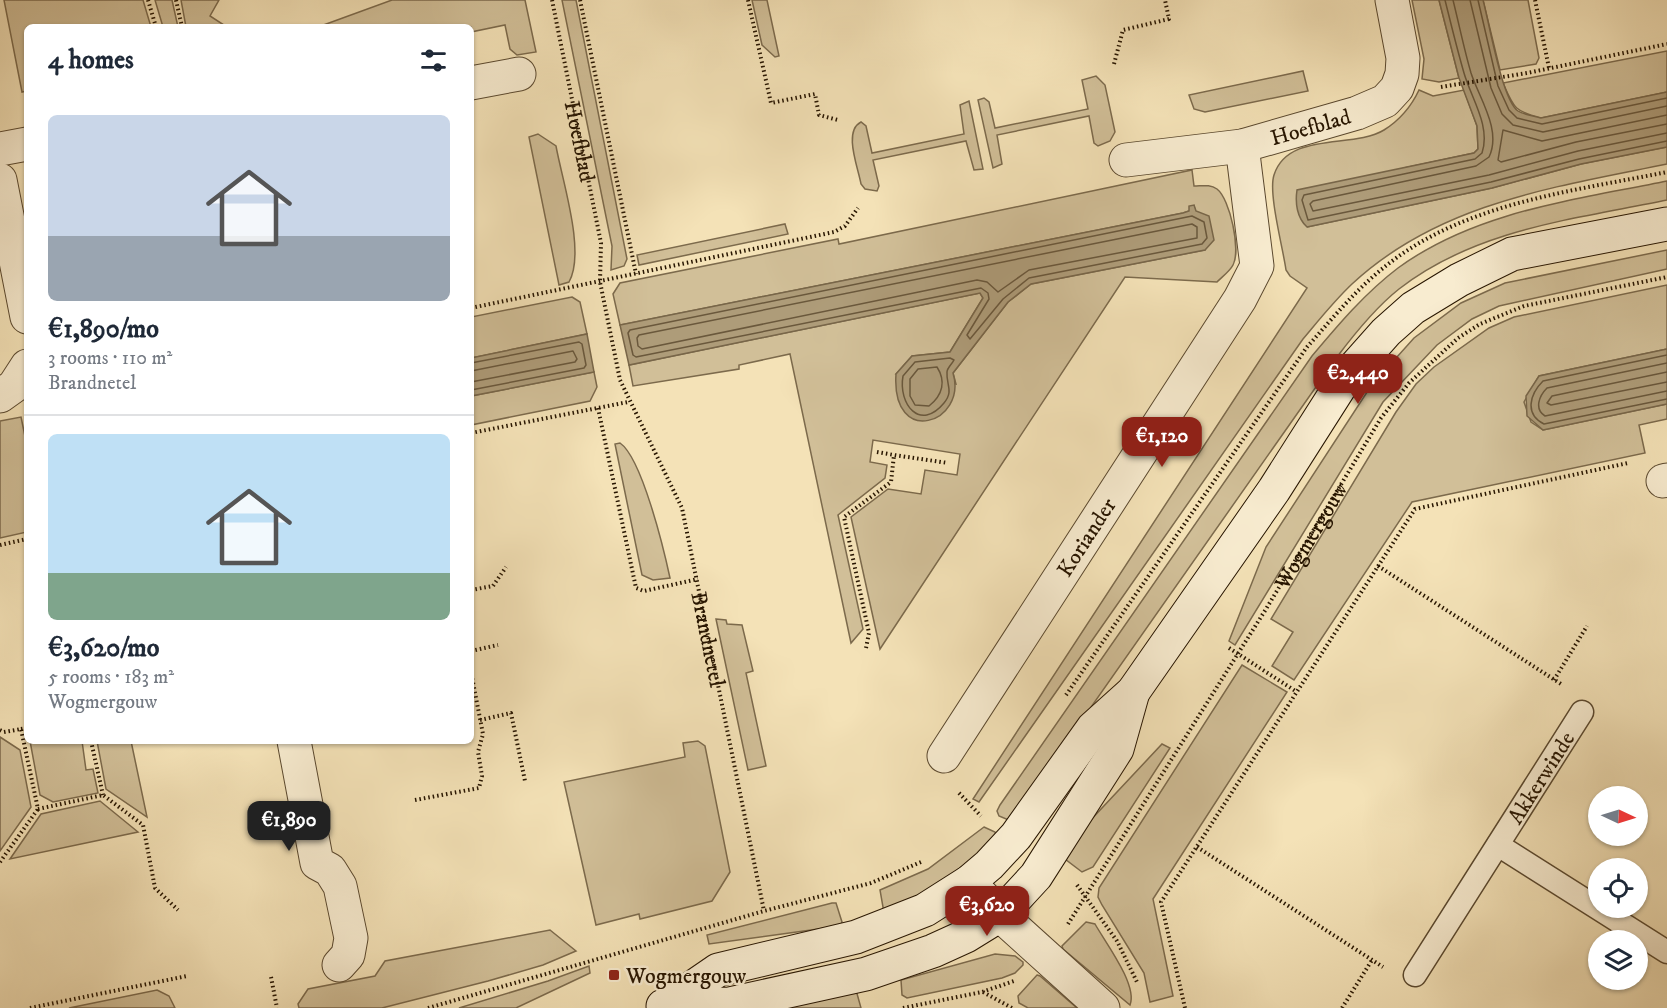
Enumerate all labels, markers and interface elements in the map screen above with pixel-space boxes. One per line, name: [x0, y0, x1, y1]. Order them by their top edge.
text: 4 homes: [48, 44, 134, 77]
icon: filters: [417, 44, 450, 77]
street label: Hoefblad: [558, 99, 600, 184]
street label: Hoefblad: [1268, 104, 1354, 152]
icon: home: [195, 154, 303, 262]
text: €1,890/mo: [48, 313, 159, 346]
text: 3 rooms · 110 m²: [48, 346, 172, 371]
pin: €2,440: [1309, 354, 1407, 405]
text: €2,440: [1327, 361, 1389, 386]
text: Brandnetel: [48, 371, 136, 396]
pin: €1,120: [1113, 417, 1211, 468]
text: €1,120: [1136, 424, 1188, 449]
icon: home: [195, 473, 303, 581]
street label: Wogmergouw: [1268, 478, 1354, 596]
street label: Koriander: [1052, 492, 1123, 582]
street label: Brandnetel: [684, 589, 730, 690]
text: €3,620/mo: [48, 632, 159, 665]
text: 5 rooms · 183 m²: [48, 665, 174, 690]
text: Wogmergouw: [48, 690, 157, 715]
street label: Akkerwinde: [1502, 727, 1581, 830]
north arrow: [1588, 786, 1648, 846]
map controls: [1588, 786, 1648, 990]
pin: €1,890: [240, 801, 338, 852]
text: €1,890: [261, 808, 317, 833]
button: locate: [1588, 858, 1648, 918]
pin: €3,620: [938, 886, 1036, 937]
text: €3,620: [959, 893, 1015, 918]
button: layers: [1588, 930, 1648, 990]
place label: Wogmergouw: [625, 963, 746, 990]
marker: Wogmergouw: [607, 968, 621, 982]

